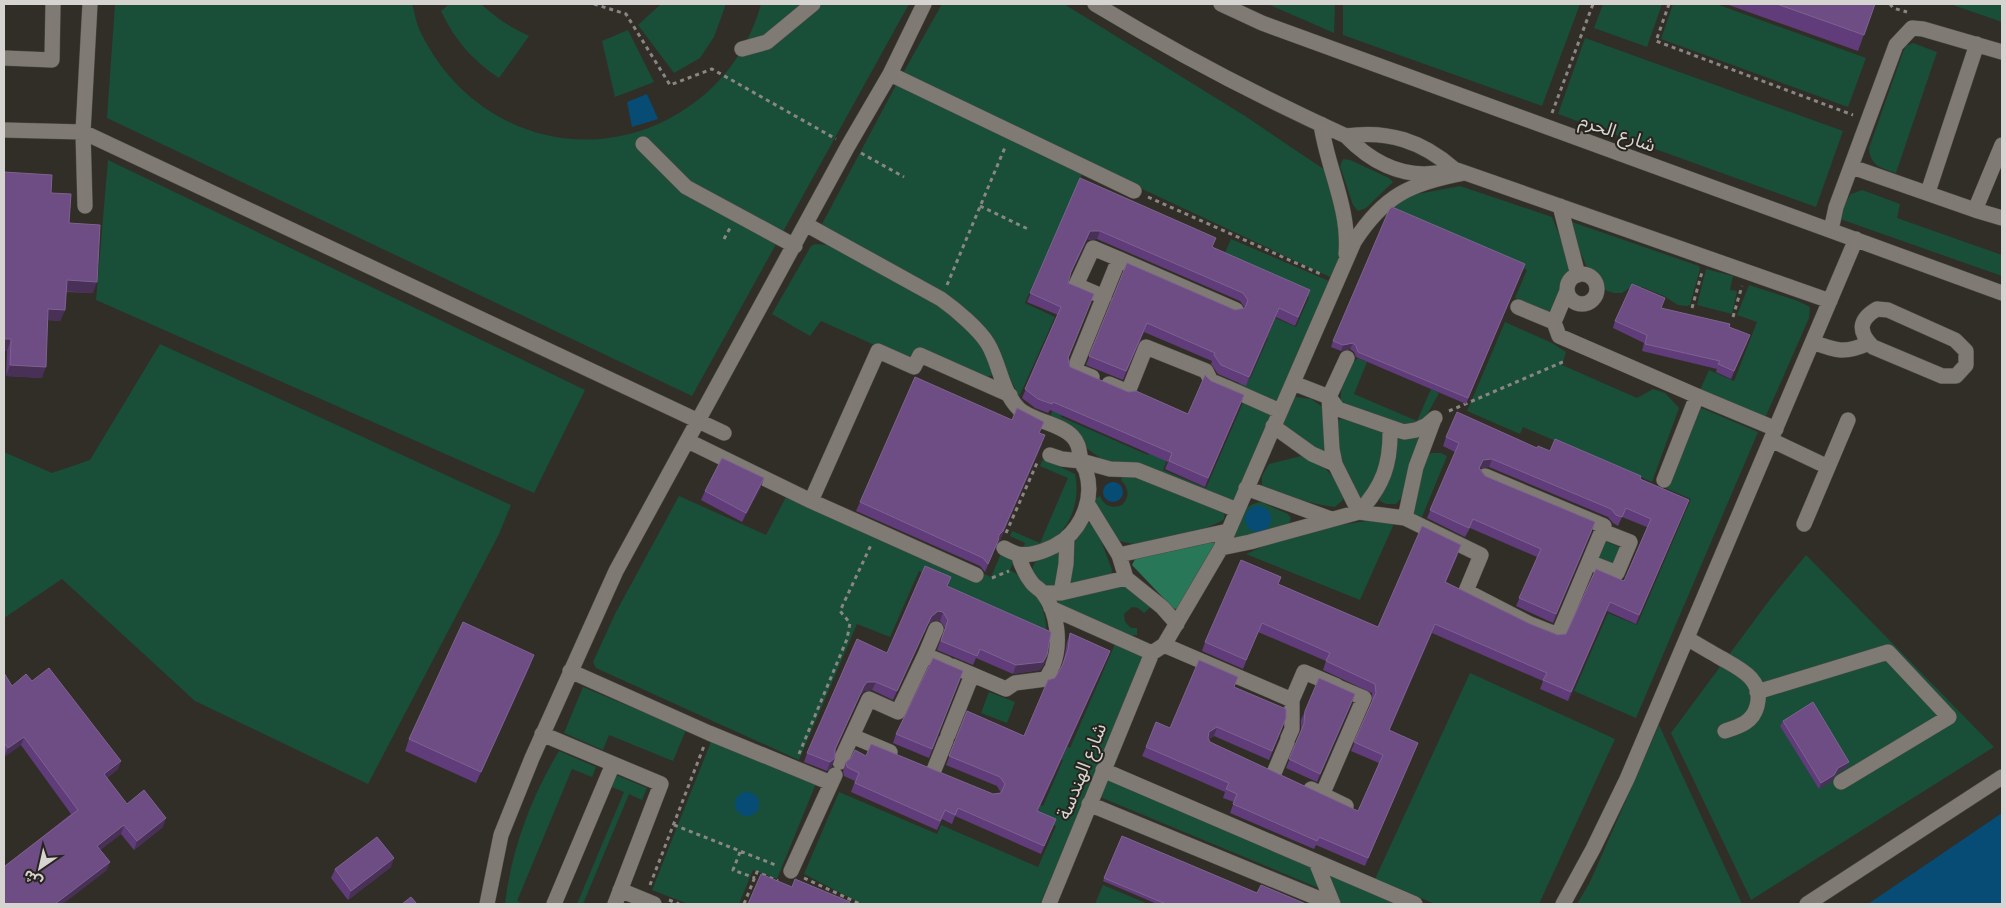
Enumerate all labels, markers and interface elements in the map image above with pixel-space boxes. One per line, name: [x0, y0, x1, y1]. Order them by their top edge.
street label: شارع الحرم: [1575, 106, 1660, 161]
street label: شارع الهندسة: [1050, 719, 1115, 824]
north arrow: [15, 843, 65, 893]
text: ش: [19, 864, 47, 892]

